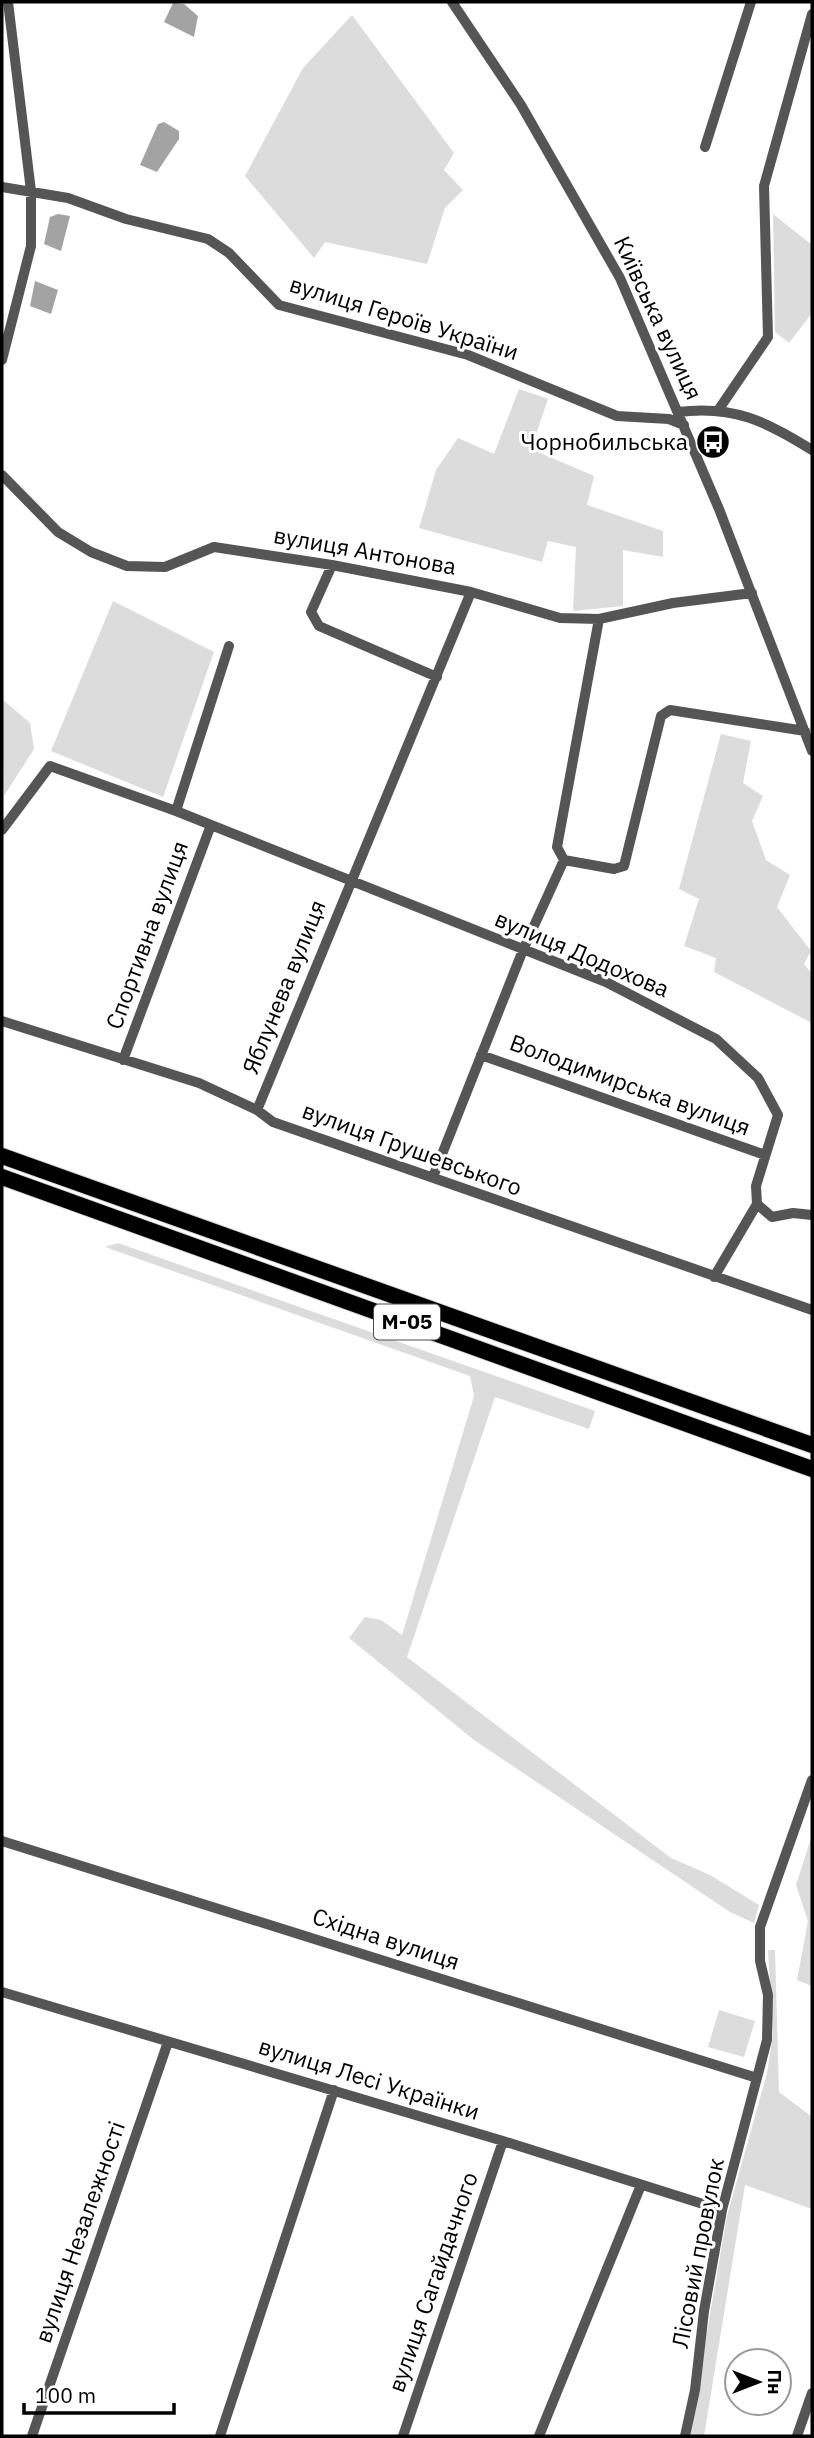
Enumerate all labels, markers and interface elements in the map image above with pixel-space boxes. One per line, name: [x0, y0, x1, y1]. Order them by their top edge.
street label: Київська вулиця: [608, 231, 710, 404]
street label: вулиця Героїв України: [286, 268, 522, 366]
bus stop icon: Чорнобильська: [694, 423, 732, 461]
place label: Чорнобильська: [521, 426, 688, 456]
street label: вулиця Антонова: [272, 519, 459, 581]
street label: Спортивна вулиця: [98, 836, 194, 1033]
street label: Яблунева вулиця: [235, 895, 332, 1078]
street label: вулиця Додохова: [491, 903, 674, 1003]
street label: Володимирська вулиця: [506, 1027, 755, 1142]
street label: вулиця Грушевського: [298, 1094, 526, 1202]
road number: М-05: [374, 1304, 440, 1340]
street label: Східна вулиця: [309, 1900, 464, 1976]
street label: вулиця Лесі Українки: [255, 2030, 483, 2126]
street label: вулиця Незалежності: [27, 2117, 131, 2346]
street label: Лісовий провулок: [664, 2155, 730, 2350]
street label: вулиця Сагайдачного: [380, 2168, 484, 2396]
north arrow: [723, 2347, 793, 2417]
text: Пн: [763, 2369, 787, 2395]
scale bar: [24, 2372, 175, 2416]
text: 100 m: [35, 2381, 96, 2409]

